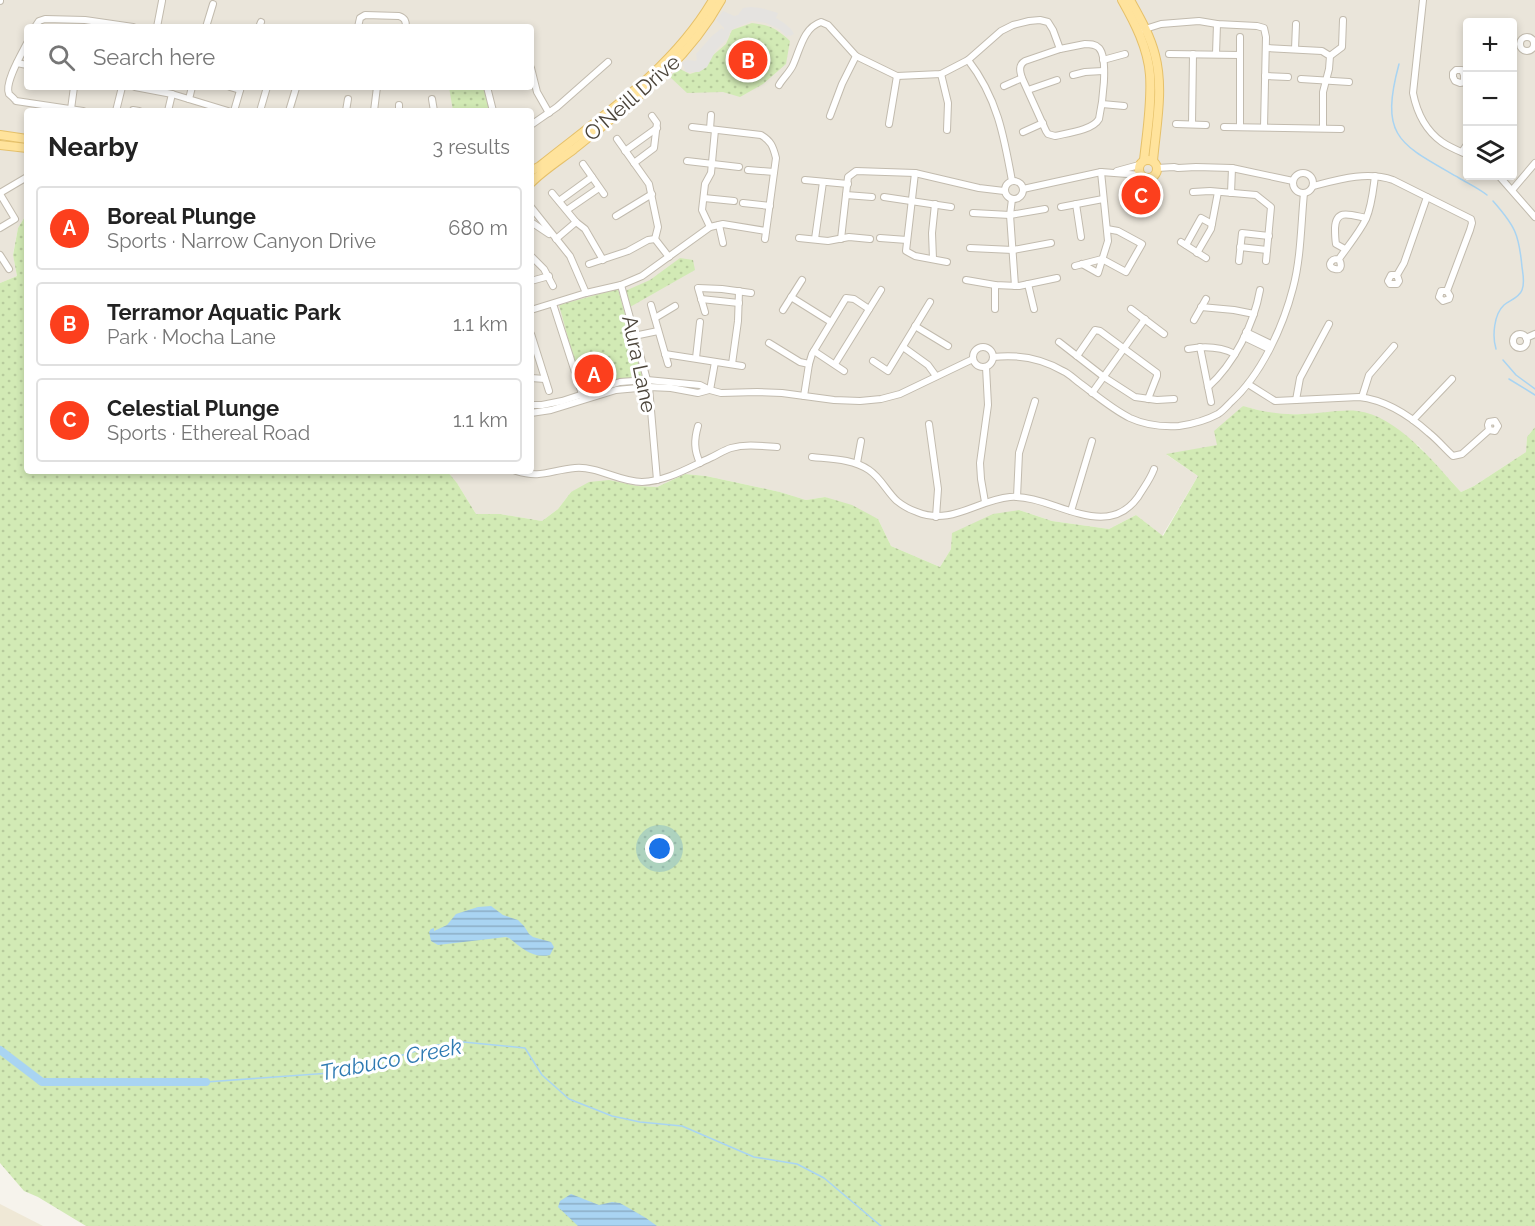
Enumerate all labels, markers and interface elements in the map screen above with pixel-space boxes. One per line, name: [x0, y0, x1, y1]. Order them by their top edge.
map controls: [1463, 18, 1517, 180]
button: +: [1463, 18, 1517, 72]
search box: [24, 24, 534, 90]
pin: B: [728, 38, 768, 82]
icon: search: [45, 41, 78, 74]
text: Search here: [93, 44, 215, 70]
street label: O'Neill Drive: [579, 49, 685, 146]
button: −: [1463, 72, 1517, 126]
button: layers: [1463, 126, 1517, 180]
text: Nearby: [48, 132, 138, 162]
text: 3 results: [432, 135, 510, 159]
pin: C: [1122, 172, 1160, 218]
text: Boreal Plunge: [107, 203, 256, 229]
text: A: [63, 216, 76, 240]
text: 680 m: [448, 216, 508, 240]
text: Sports · Narrow Canyon Drive: [107, 229, 376, 253]
text: Terramor Aquatic Park: [107, 299, 341, 325]
text: B: [63, 312, 76, 336]
text: 1.1 km: [453, 312, 508, 336]
street label: Aura Lane: [617, 313, 662, 415]
text: Park · Mocha Lane: [107, 325, 276, 349]
pin: A: [574, 352, 614, 397]
text: Celestial Plunge: [107, 395, 279, 421]
text: C: [63, 408, 76, 432]
text: 1.1 km: [453, 408, 508, 432]
text: Sports · Ethereal Road: [107, 421, 310, 445]
your location: [645, 834, 674, 863]
water label: Trabuco Creek: [318, 1032, 464, 1085]

